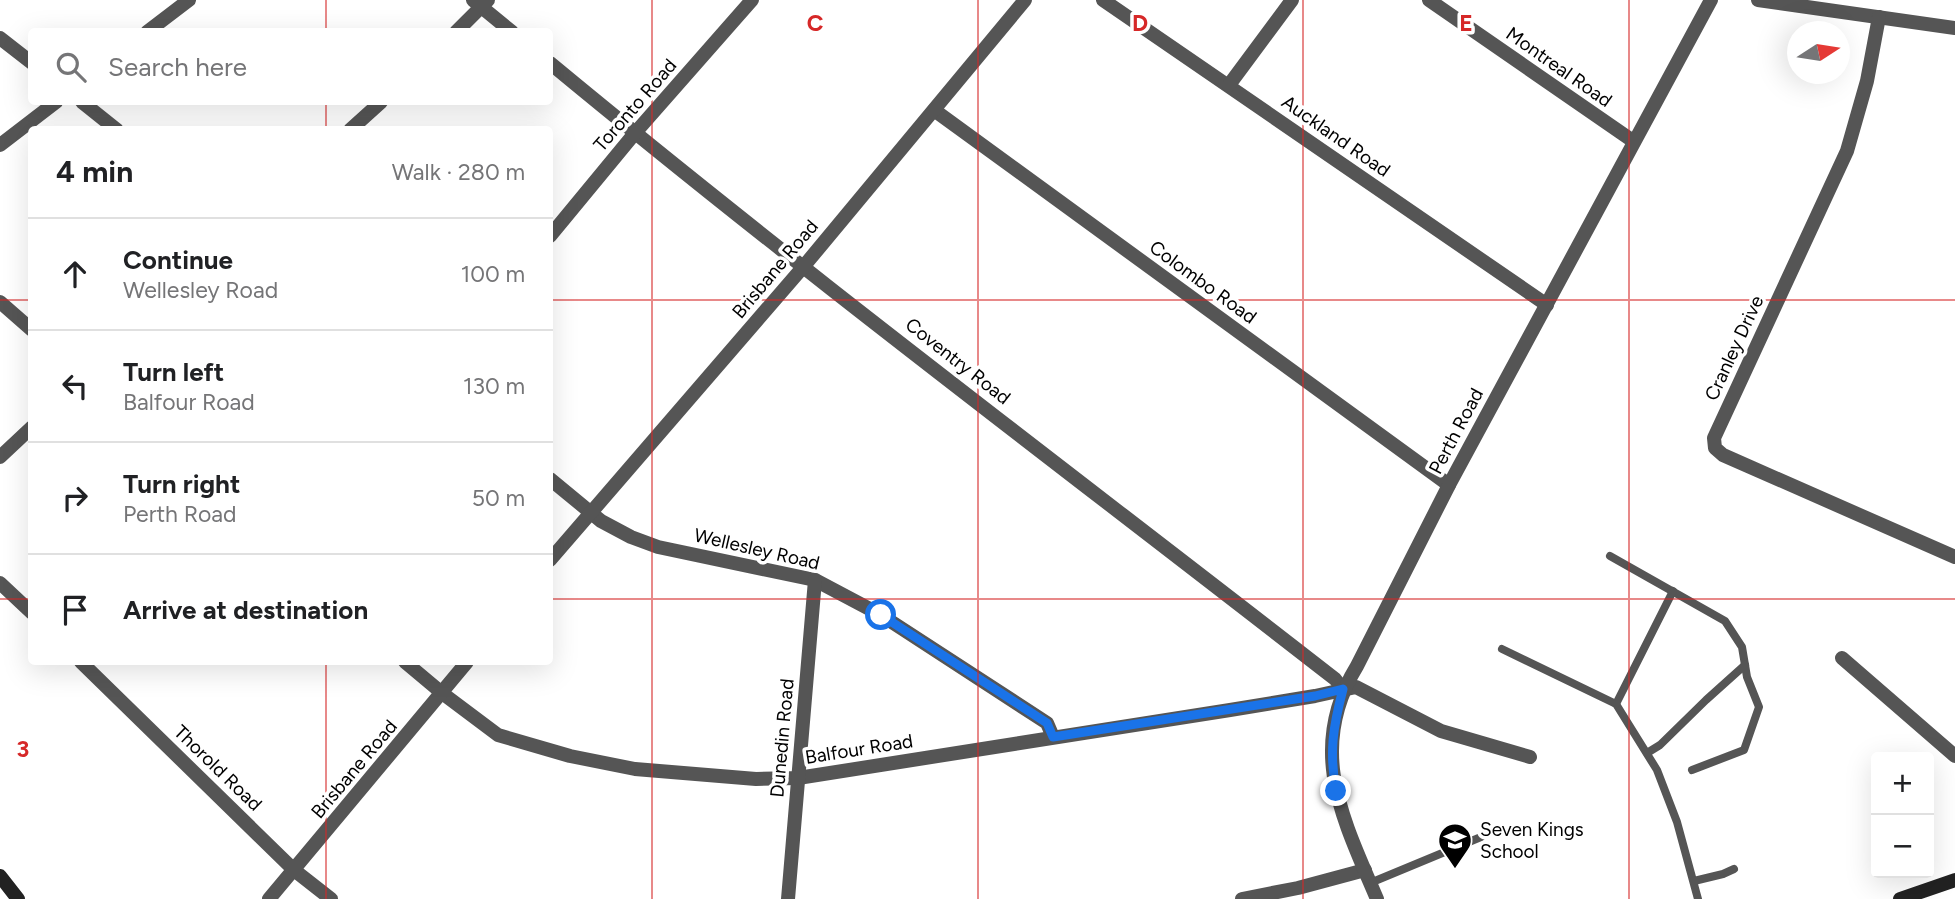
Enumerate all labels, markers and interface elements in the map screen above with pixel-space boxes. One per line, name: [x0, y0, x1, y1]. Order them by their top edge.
text: C: [807, 9, 824, 37]
text: D: [1132, 9, 1148, 37]
text: E: [1459, 9, 1473, 37]
north arrow: [1787, 21, 1850, 84]
street label: Montreal Road: [1502, 22, 1616, 112]
search box: [28, 28, 553, 105]
icon: search: [52, 48, 90, 86]
text: Search here: [108, 51, 247, 83]
street label: Toronto Road: [589, 54, 681, 156]
street label: Auckland Road: [1277, 90, 1395, 182]
text: 4 min: [56, 153, 133, 190]
text: Walk · 280 m: [392, 158, 525, 186]
street label: Brisbane Road: [727, 215, 823, 323]
street label: Colombo Road: [1145, 235, 1261, 329]
text: Continue: [123, 244, 233, 276]
icon: ahead: [56, 255, 94, 293]
text: 100 m: [461, 260, 525, 288]
text: Wellesley Road: [123, 276, 278, 304]
street label: Cranley Drive: [1700, 292, 1768, 404]
street label: Coventry Road: [901, 313, 1015, 409]
text: Turn left: [123, 356, 224, 388]
icon: left: [56, 367, 94, 405]
text: 130 m: [463, 372, 525, 400]
street label: Perth Road: [1424, 384, 1488, 478]
text: Balfour Road: [123, 388, 255, 416]
text: Turn right: [123, 468, 240, 500]
icon: right: [56, 479, 94, 517]
text: 50 m: [472, 484, 525, 512]
text: Perth Road: [123, 500, 237, 528]
street label: Wellesley Road: [692, 523, 822, 575]
icon: arrive: [56, 591, 94, 629]
text: Arrive at destination: [123, 594, 368, 626]
route start: [865, 599, 896, 630]
street label: Dunedin Road: [765, 678, 799, 798]
street label: Brisbane Road: [306, 715, 402, 823]
street label: Thorold Road: [169, 720, 267, 816]
street label: Balfour Road: [803, 729, 915, 769]
text: 3: [17, 735, 29, 763]
map controls: [1871, 752, 1934, 878]
button: +: [1871, 752, 1934, 815]
route end: [1320, 775, 1351, 806]
button: −: [1871, 815, 1934, 878]
place label: Seven Kings School: [1480, 818, 1584, 863]
school or university icon: Seven Kings School: [1436, 821, 1474, 870]

